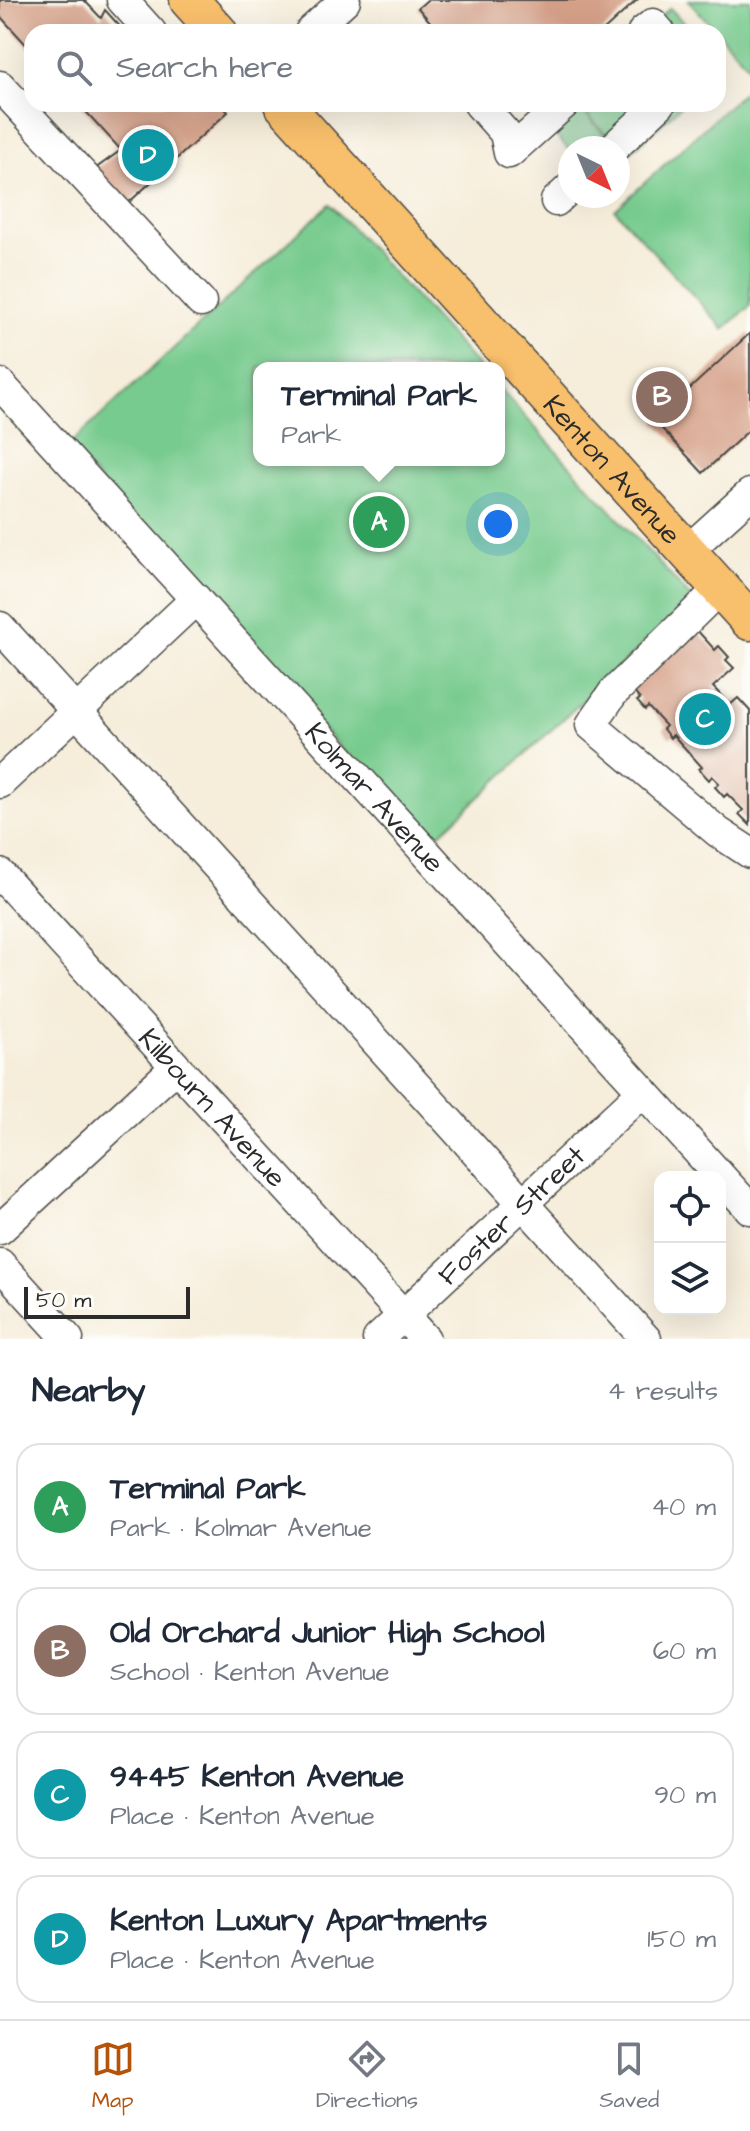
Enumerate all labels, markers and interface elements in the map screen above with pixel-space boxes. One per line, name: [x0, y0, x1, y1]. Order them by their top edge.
search box: [24, 24, 726, 112]
icon: search: [52, 46, 96, 90]
text: Search here: [116, 47, 293, 89]
pin: D: [122, 125, 174, 185]
north arrow: [558, 136, 630, 208]
popup: [253, 362, 505, 466]
pin: B: [636, 367, 688, 427]
text: Terminal Park: [281, 375, 477, 417]
street label: Kenton Avenue: [534, 387, 690, 553]
text: Park: [281, 417, 341, 453]
pin: A: [353, 492, 405, 552]
your location: [478, 504, 518, 544]
pin: C: [679, 689, 731, 749]
street label: Kolmar Avenue: [296, 714, 453, 882]
street label: Kilbourn Avenue: [129, 1020, 295, 1196]
street label: Foster Street: [430, 1137, 595, 1294]
map controls: [654, 1171, 726, 1315]
button: locate: [654, 1171, 726, 1243]
button: layers: [654, 1243, 726, 1315]
scale bar: [24, 1283, 190, 1319]
text: 50 m: [36, 1285, 91, 1316]
text: Nearby: [32, 1367, 146, 1415]
text: 4 results: [608, 1373, 718, 1409]
text: Terminal Park: [110, 1468, 306, 1510]
text: A: [52, 1489, 68, 1525]
text: 40 m: [651, 1489, 716, 1525]
text: Park · Kolmar Avenue: [110, 1510, 372, 1546]
text: Old Orchard Junior High School: [110, 1612, 545, 1654]
text: B: [51, 1633, 69, 1669]
text: 60 m: [653, 1633, 716, 1669]
text: School · Kenton Avenue: [110, 1654, 390, 1690]
text: 9445 Kenton Avenue: [110, 1756, 404, 1798]
text: C: [51, 1777, 69, 1813]
text: 90 m: [654, 1777, 716, 1813]
text: Place · Kenton Avenue: [110, 1798, 375, 1834]
text: Kenton Luxury Apartments: [110, 1900, 487, 1942]
text: D: [52, 1921, 68, 1957]
text: 150 m: [647, 1921, 716, 1957]
text: Place · Kenton Avenue: [110, 1942, 375, 1978]
tab: Map: [91, 2037, 135, 2116]
tab: Directions: [316, 2037, 418, 2116]
tab: Saved: [599, 2037, 659, 2116]

